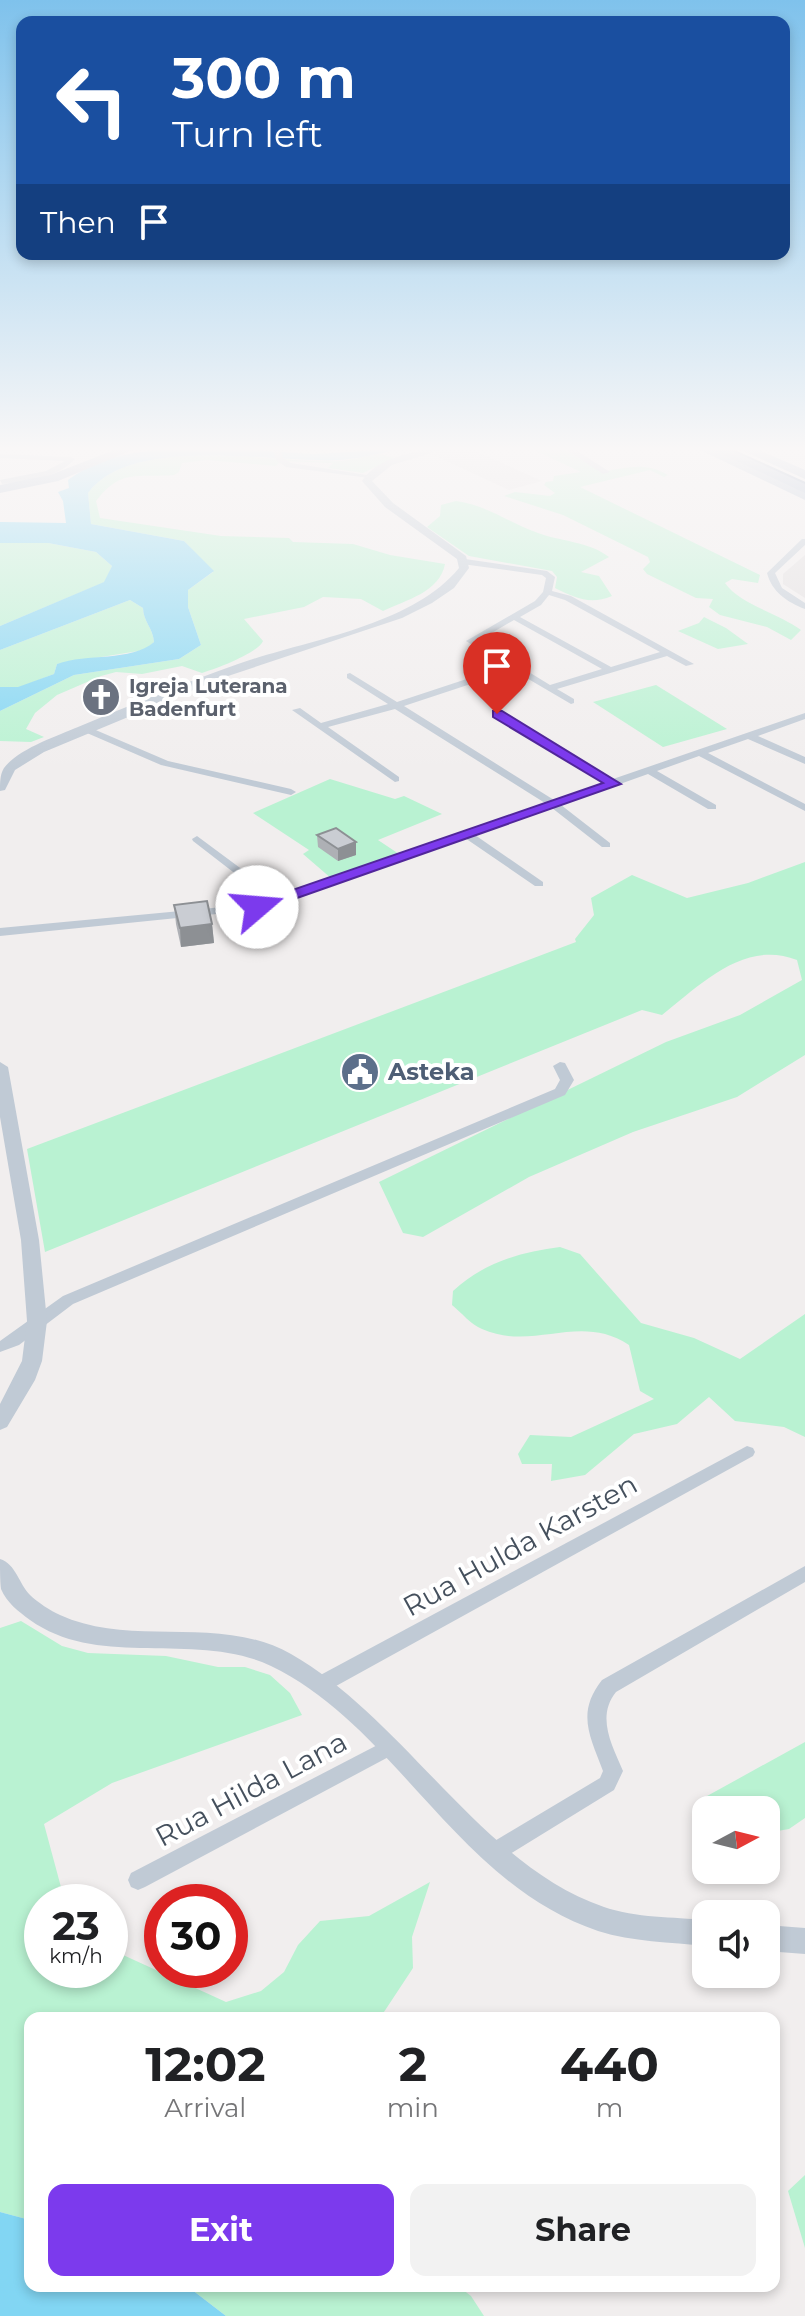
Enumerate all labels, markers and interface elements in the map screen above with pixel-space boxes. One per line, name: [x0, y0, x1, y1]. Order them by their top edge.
text: 300 m: [172, 44, 356, 112]
icon: left: [40, 48, 144, 152]
text: Turn left: [172, 112, 323, 156]
icon: arrive: [132, 200, 176, 244]
text: Then: [40, 204, 116, 241]
pin: [463, 632, 531, 714]
icon: arrive: [475, 644, 519, 688]
place label: Igreja Luterana Badenfurt: [129, 674, 288, 721]
church icon: Igreja Luterana Badenfurt: [80, 676, 122, 718]
position arrow: [215, 865, 299, 949]
public building icon: Asteka: [339, 1051, 381, 1093]
place label: Asteka: [387, 1057, 474, 1086]
street label: Rua Hulda Karsten: [397, 1467, 643, 1623]
street label: Rua Hilda Lana: [149, 1724, 353, 1854]
north arrow: [692, 1796, 780, 1884]
map controls: [692, 1796, 780, 1988]
speed limit sign: 30: [144, 1884, 248, 1988]
button: sound: [692, 1900, 780, 1988]
text: 23: [52, 1901, 100, 1950]
text: km/h: [49, 1944, 103, 1968]
text: 12:02: [145, 2035, 266, 2093]
text: 2: [399, 2035, 427, 2093]
text: 440: [560, 2035, 659, 2093]
text: Arrival: [164, 2092, 246, 2124]
text: min: [387, 2092, 439, 2124]
text: m: [596, 2092, 623, 2124]
button: Exit: [48, 2184, 394, 2276]
button: Share: [410, 2184, 756, 2276]

